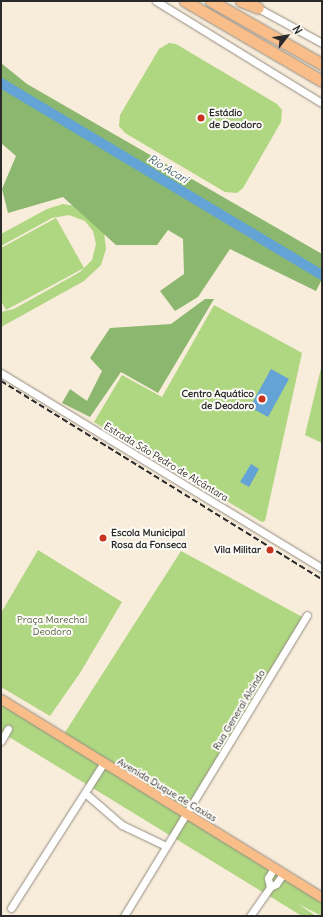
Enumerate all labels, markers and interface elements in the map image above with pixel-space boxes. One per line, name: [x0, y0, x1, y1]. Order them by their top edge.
north arrow: [267, 16, 307, 56]
text: N: [289, 23, 305, 37]
place label: Estádio de Deodoro: [209, 106, 262, 130]
marker: Estádio de Deodoro: [196, 113, 206, 123]
water label: Rio Acari: [146, 152, 190, 186]
place label: Centro Aquático de Deodoro: [182, 387, 254, 410]
marker: Centro Aquático de Deodoro: [257, 394, 267, 404]
street label: Estrada São Pedro de Alcântara: [102, 420, 230, 504]
place label: Escola Municipal Rosa da Fonseca: [111, 526, 187, 550]
marker: Escola Municipal Rosa da Fonseca: [98, 533, 108, 543]
place label: Vila Militar: [214, 544, 261, 556]
marker: Vila Militar: [264, 544, 276, 556]
park label: Praça Marechal Deodoro: [17, 613, 87, 636]
street label: Rua General Alcindo: [210, 668, 268, 752]
street label: Avenida Duque de Caxias: [115, 756, 219, 824]

